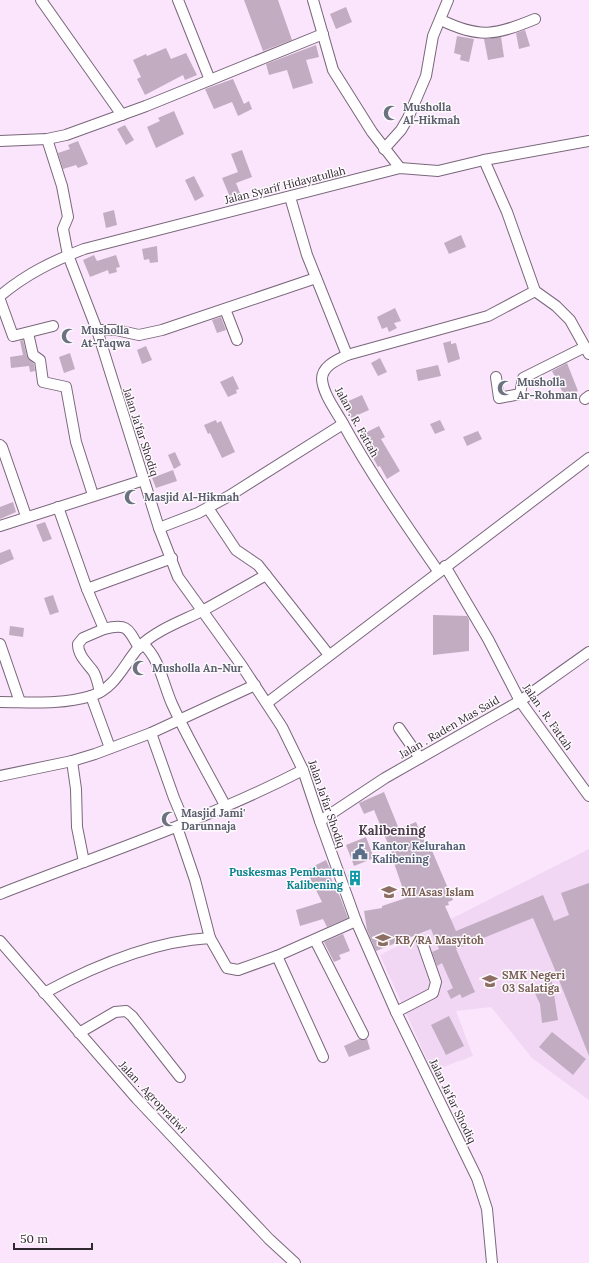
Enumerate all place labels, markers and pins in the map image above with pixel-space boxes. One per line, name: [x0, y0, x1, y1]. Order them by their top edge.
place label: Musholla Al-Hikmah: [403, 100, 460, 127]
mosque icon: Musholla Al-Hikmah: [382, 104, 400, 122]
place label: Musholla At-Taqwa: [81, 323, 131, 350]
mosque icon: Musholla At-Taqwa: [60, 327, 78, 345]
place label: Musholla Ar-Rohman: [517, 375, 578, 402]
mosque icon: Musholla Ar-Rohman: [496, 379, 514, 397]
mosque icon: Masjid Al-Hikmah: [123, 488, 141, 506]
place label: Masjid Al-Hikmah: [144, 490, 239, 504]
mosque icon: Musholla An-Nur: [131, 659, 149, 677]
place label: Musholla An-Nur: [152, 661, 243, 675]
place label: Masjid Jami' Darunnaja: [181, 806, 245, 833]
mosque icon: Masjid Jami' Darunnaja: [160, 810, 178, 828]
place label: Kantor Kelurahan Kalibening: [372, 839, 466, 866]
public building icon: Kantor Kelurahan Kalibening: [351, 843, 369, 861]
place label: Puskesmas Pembantu Kalibening: [229, 865, 344, 892]
building icon: Puskesmas Pembantu Kalibening: [346, 869, 364, 887]
school or university icon: MI Asas Islam: [380, 883, 398, 901]
place label: MI Asas Islam: [401, 885, 474, 899]
school or university icon: KB/RA Masyitoh: [374, 931, 392, 949]
place label: KB/RA Masyitoh: [395, 933, 484, 948]
place label: SMK Negeri 03 Salatiga: [502, 968, 565, 995]
school or university icon: SMK Negeri 03 Salatiga: [481, 972, 499, 990]

